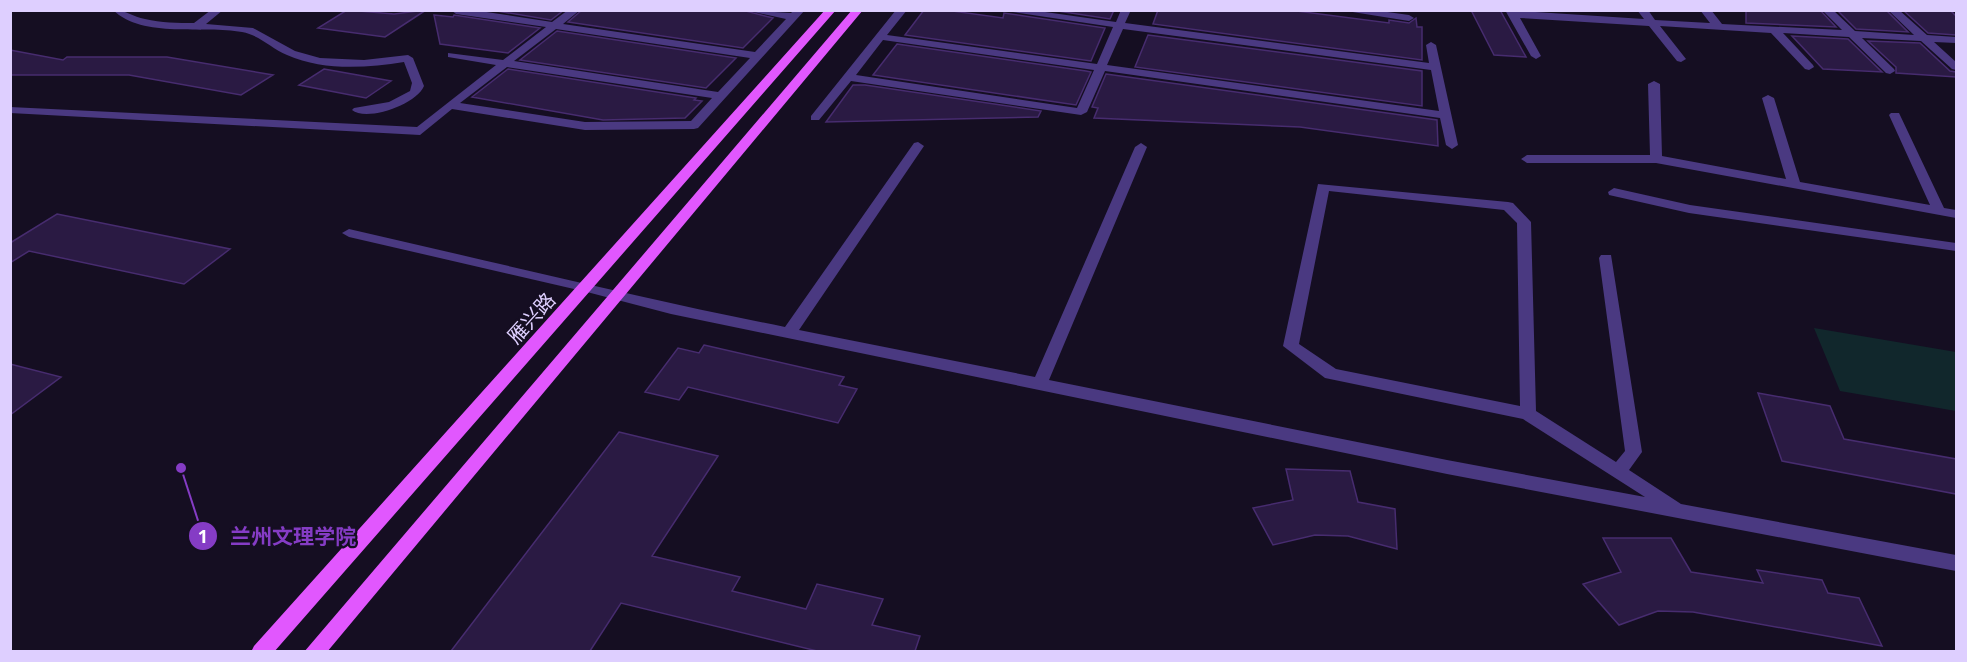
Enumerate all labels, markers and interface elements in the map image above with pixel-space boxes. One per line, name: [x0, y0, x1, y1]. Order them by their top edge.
street label: 雁兴路: [501, 287, 561, 349]
callout: 兰州文理学院: [188, 517, 368, 556]
text: 兰州文理学院: [230, 522, 356, 550]
text: 1: [198, 524, 208, 548]

